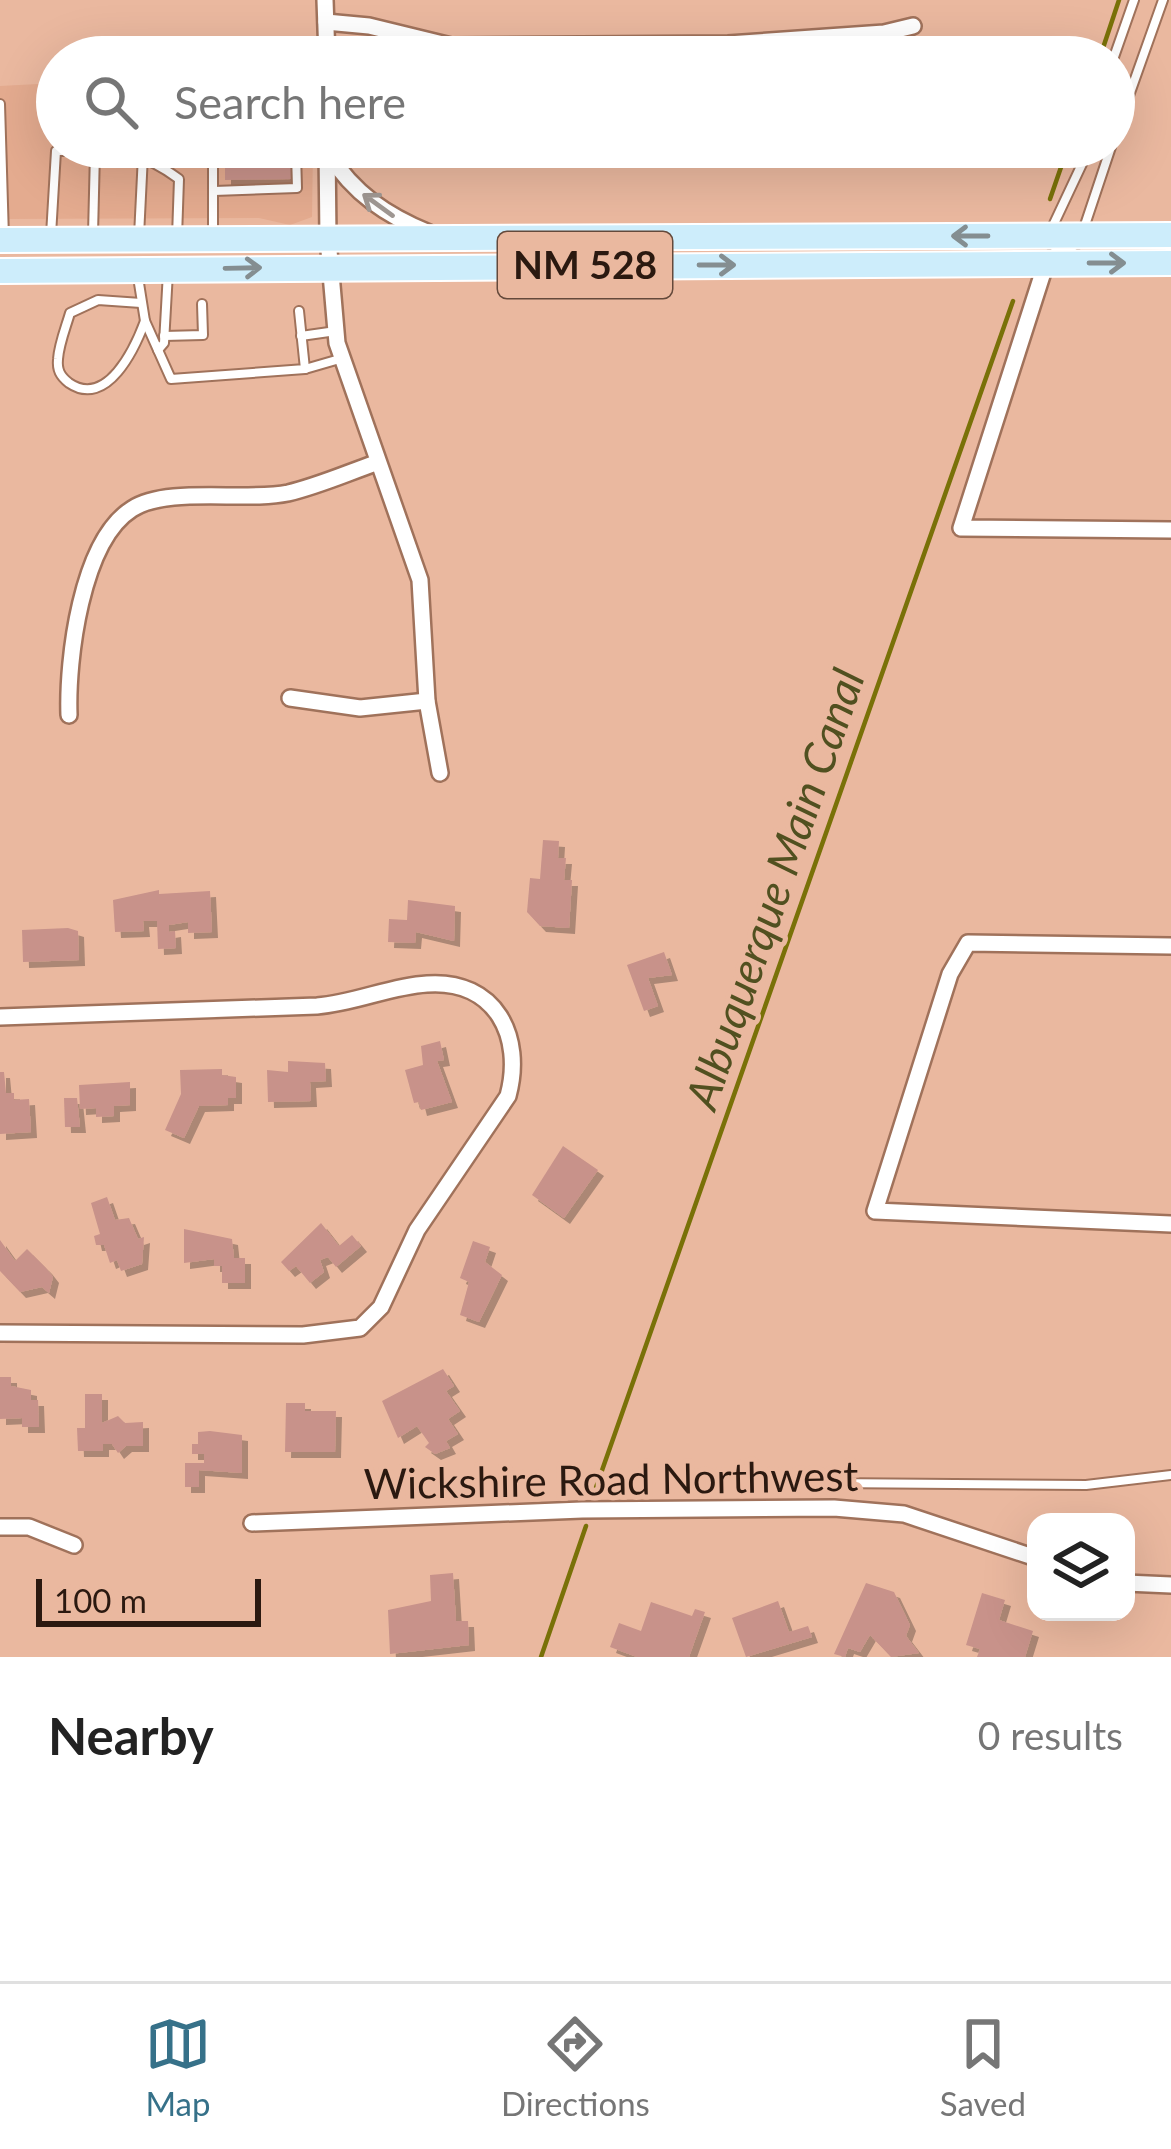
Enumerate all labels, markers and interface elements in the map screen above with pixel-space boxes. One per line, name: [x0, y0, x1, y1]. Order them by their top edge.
search box: [36, 36, 1135, 168]
icon: search: [78, 69, 144, 135]
text: Search here: [174, 75, 406, 129]
one-way arrow: [362, 193, 394, 219]
one-way arrow: [951, 225, 990, 247]
road number: NM 528: [498, 232, 672, 298]
one-way arrow: [1087, 252, 1126, 274]
one-way arrow: [697, 254, 736, 276]
one-way arrow: [223, 256, 262, 279]
water label: Albuquerque Main Canal: [673, 662, 875, 1117]
street label: Wickshire Road Northwest: [363, 1450, 859, 1508]
map controls: [1027, 1513, 1135, 1621]
button: layers: [1027, 1513, 1135, 1621]
scale bar: [36, 1573, 261, 1626]
text: 100 m: [54, 1580, 147, 1620]
text: Nearby: [48, 1705, 214, 1766]
text: 0 results: [978, 1712, 1123, 1758]
tab: Map: [145, 2011, 211, 2123]
tab: Directions: [501, 2011, 650, 2123]
tab: Saved: [940, 2011, 1026, 2123]

